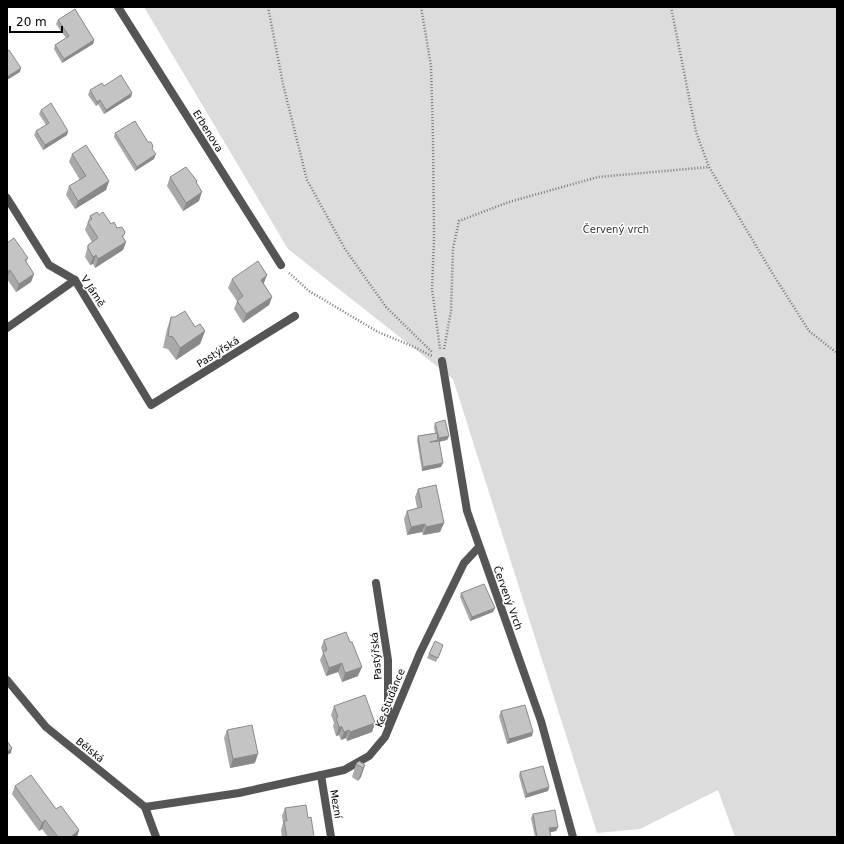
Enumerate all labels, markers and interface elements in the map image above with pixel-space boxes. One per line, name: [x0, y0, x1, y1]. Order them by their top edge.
scale bar: [10, 8, 62, 34]
text: 20 m: [16, 15, 47, 29]
street label: Erbenova: [191, 108, 225, 154]
park label: Červený vrch: [583, 223, 649, 235]
street label: V Jámě: [79, 273, 107, 309]
street label: Pastýřská: [195, 335, 241, 369]
street label: Červený Vrch: [491, 564, 526, 632]
street label: Pastýřská: [368, 632, 384, 680]
street label: Ke Studánce: [373, 667, 407, 729]
street label: Bělská: [74, 735, 106, 765]
street label: Mezní: [328, 789, 344, 820]

